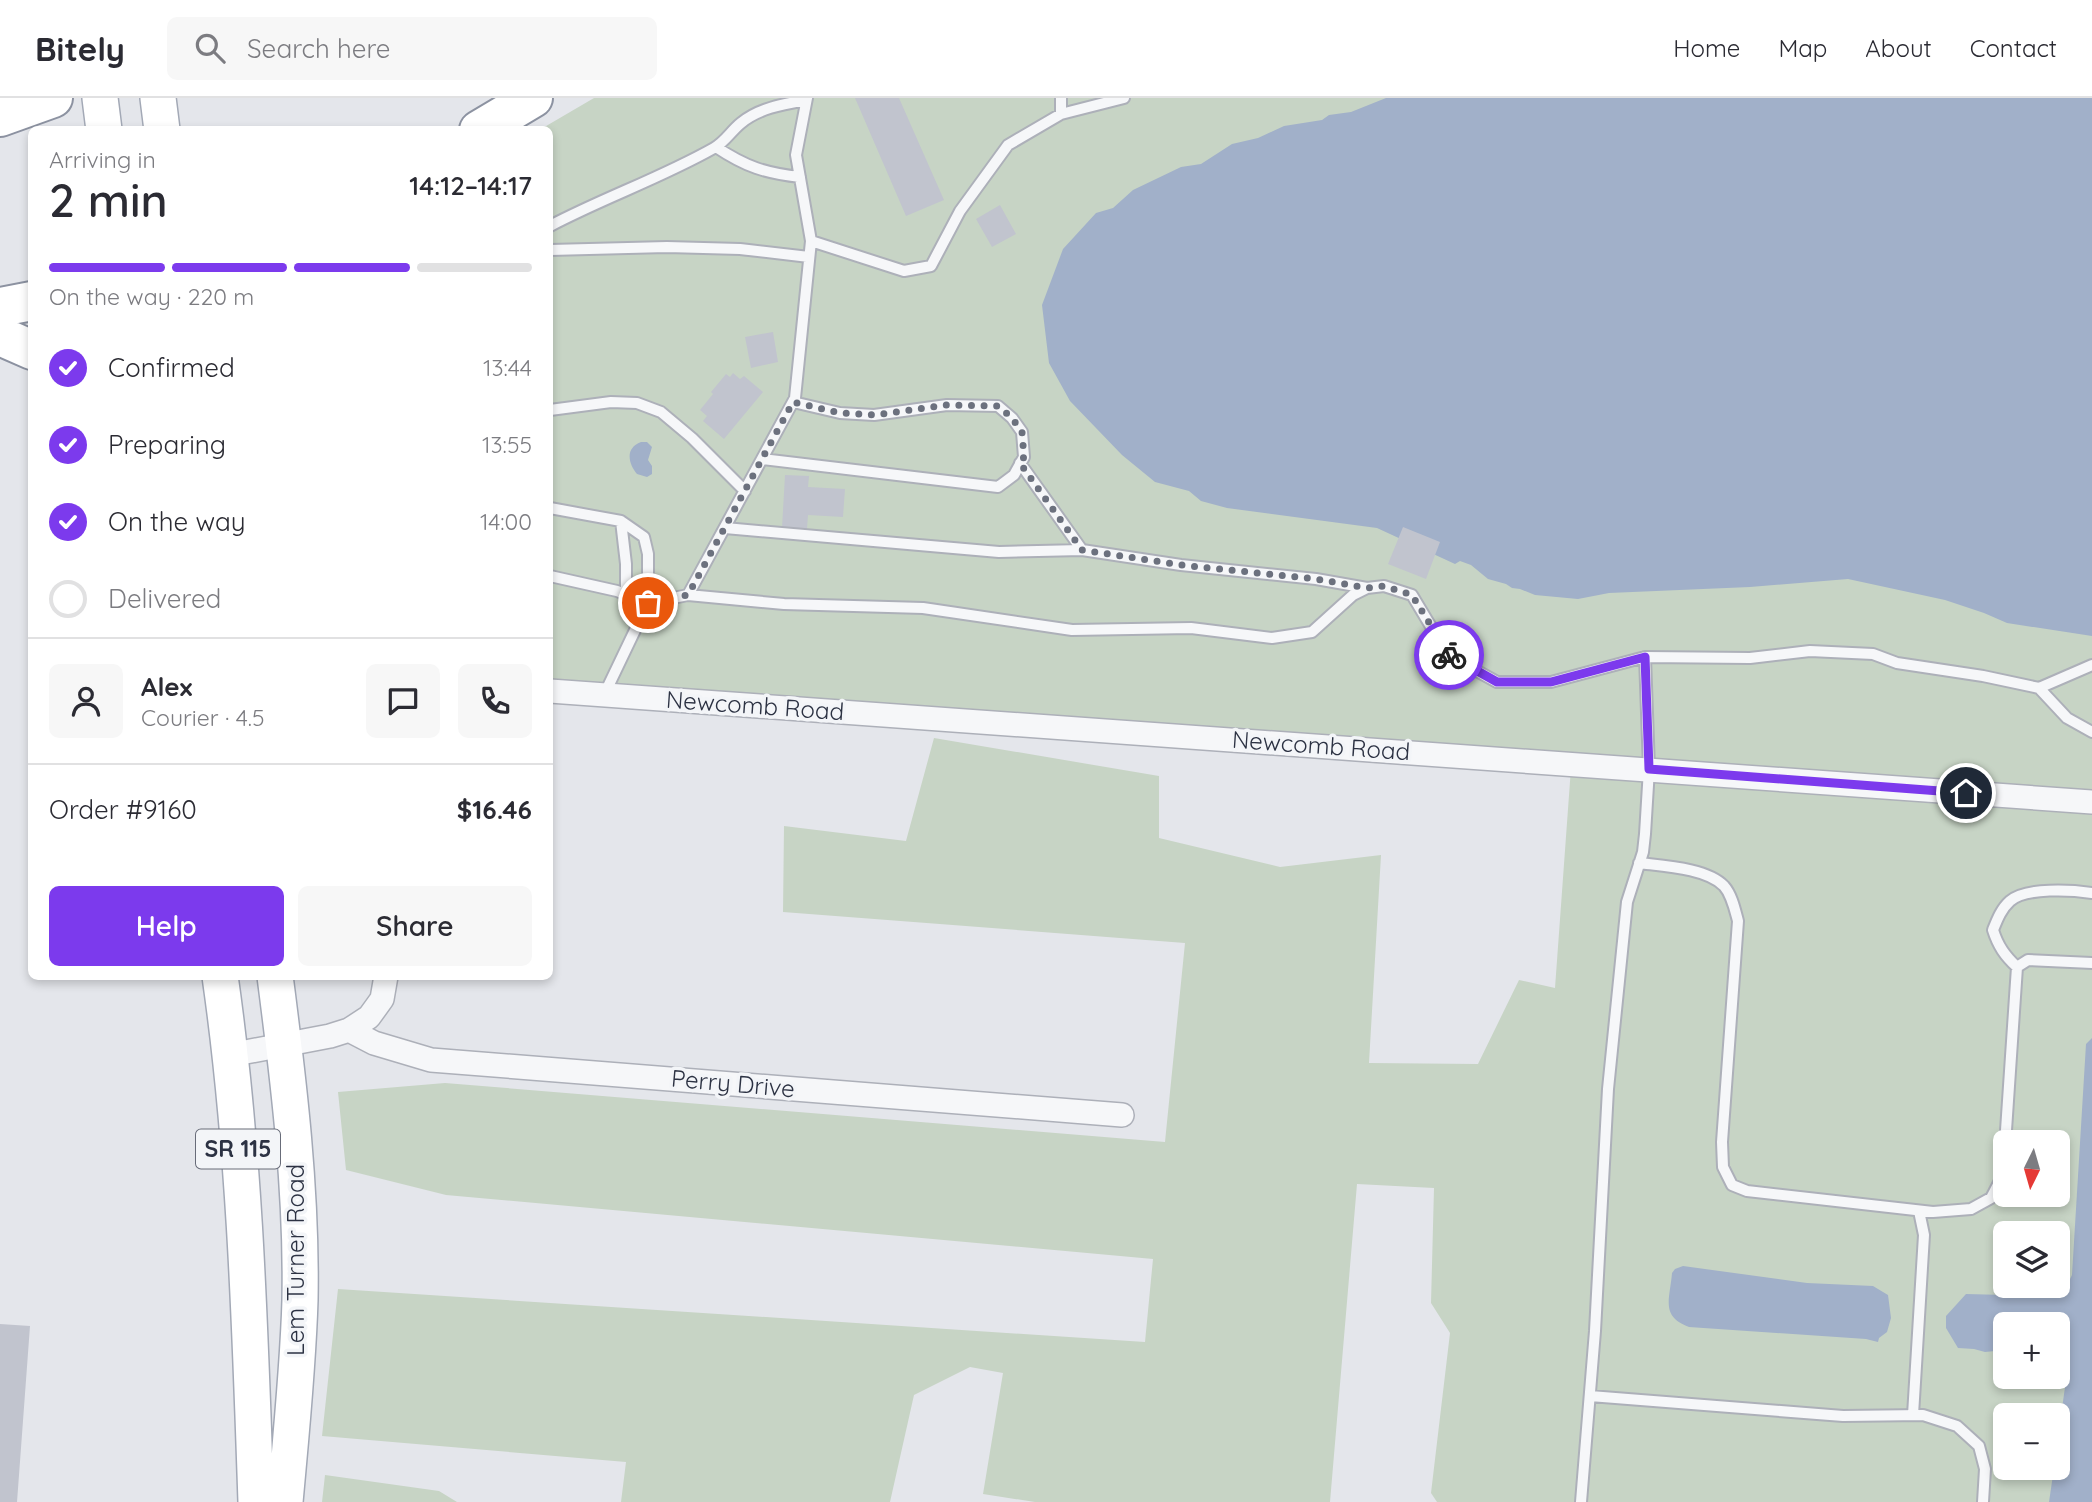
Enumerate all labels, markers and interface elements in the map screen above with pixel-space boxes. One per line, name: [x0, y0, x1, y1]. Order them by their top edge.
search box: [167, 17, 657, 80]
text: Bitely: [35, 28, 125, 69]
icon: search: [191, 29, 229, 67]
text: Search here: [247, 32, 391, 65]
text: Home: [1673, 33, 1740, 63]
text: Map: [1778, 33, 1827, 63]
text: About: [1865, 33, 1932, 63]
text: Contact: [1970, 33, 2057, 63]
text: Arriving in: [49, 145, 156, 174]
text: 14:12–14:17: [409, 169, 532, 202]
text: 2 min: [49, 171, 168, 229]
text: On the way · 220 m: [49, 282, 254, 311]
icon: check: [49, 349, 87, 387]
text: Confirmed: [108, 351, 235, 384]
text: 13:44: [483, 353, 532, 382]
icon: check: [49, 426, 87, 464]
text: Preparing: [108, 428, 226, 461]
text: 13:55: [482, 430, 532, 459]
icon: check: [49, 503, 87, 541]
text: On the way: [108, 505, 246, 538]
text: 14:00: [480, 507, 532, 536]
pin: [618, 573, 678, 633]
text: Delivered: [108, 582, 221, 615]
icon: bag: [629, 584, 667, 622]
courier: [1414, 620, 1484, 690]
icon: bike: [1430, 636, 1468, 674]
button: person: [49, 664, 123, 738]
button: chat: [366, 664, 440, 738]
button: phone: [458, 664, 532, 738]
text: Alex: [141, 670, 192, 703]
street label: Newcomb Road: [665, 684, 845, 726]
text: Courier · 4.5: [141, 703, 265, 732]
street label: Newcomb Road: [1231, 724, 1411, 766]
pin: [1936, 763, 1996, 823]
icon: home: [1947, 774, 1985, 812]
text: Order #9160: [49, 793, 197, 826]
text: $16.46: [457, 793, 532, 826]
button: Help: [49, 886, 284, 966]
button: Share: [298, 886, 532, 966]
street label: Perry Drive: [670, 1063, 796, 1103]
road number: SR 115: [196, 1130, 280, 1168]
north arrow: [1993, 1130, 2070, 1208]
map controls: [1993, 1130, 2070, 1480]
street label: Lem Turner Road: [280, 1164, 310, 1356]
button: layers: [1993, 1221, 2070, 1298]
button: +: [1993, 1312, 2070, 1389]
button: −: [1993, 1403, 2070, 1480]

